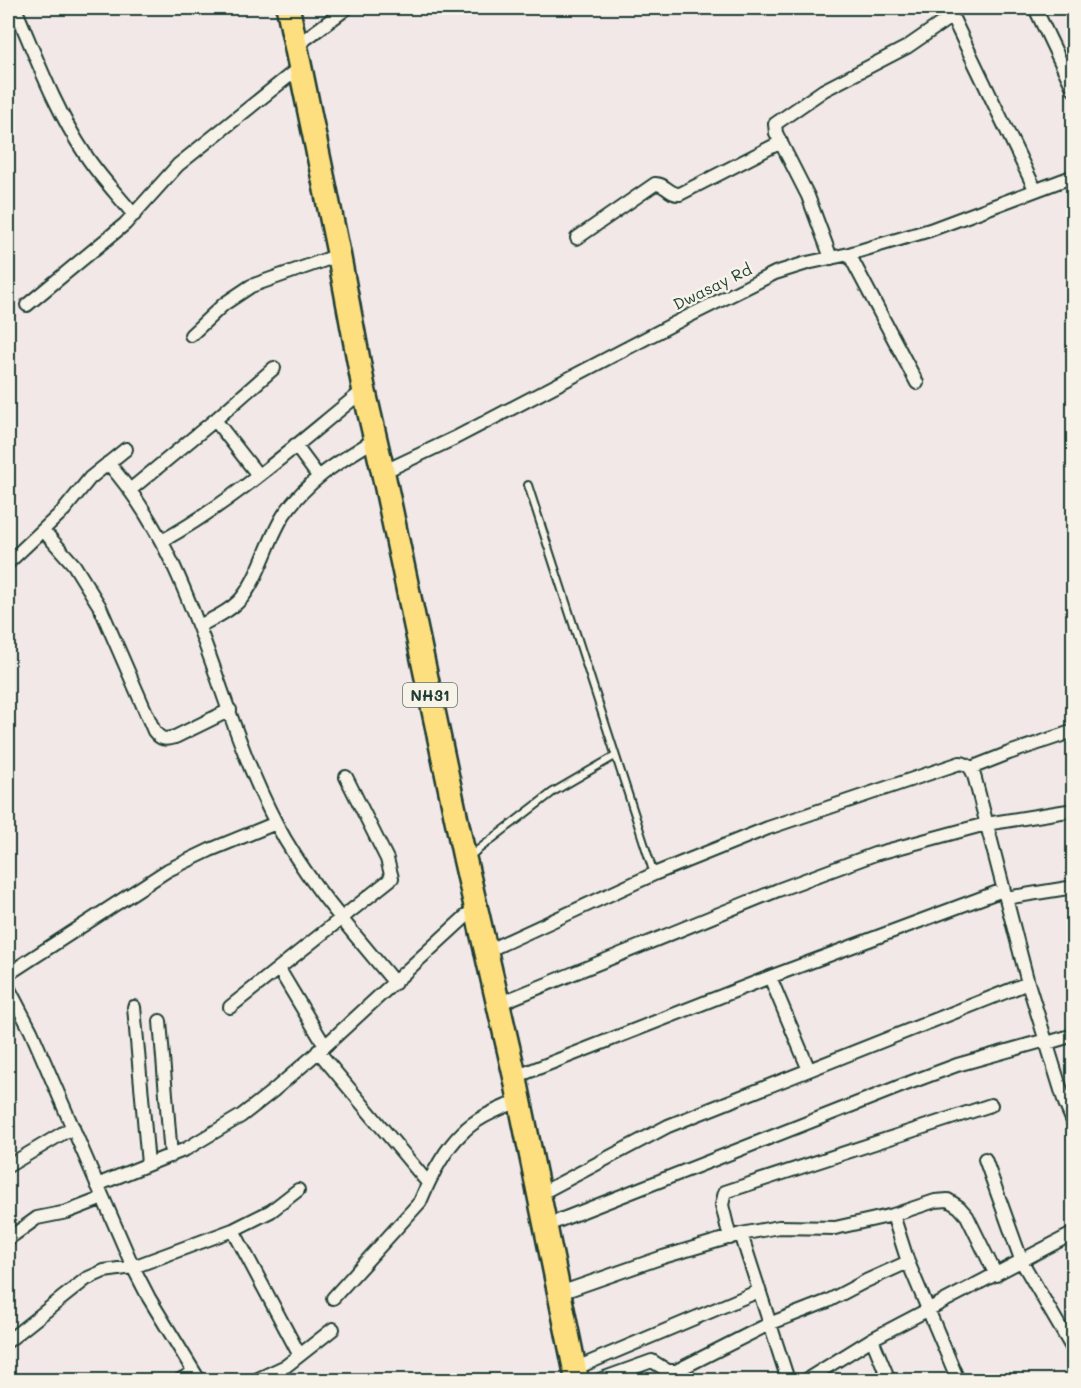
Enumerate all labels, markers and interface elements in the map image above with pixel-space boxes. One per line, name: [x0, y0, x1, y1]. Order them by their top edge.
street label: Dwasay Rd: [669, 258, 755, 314]
road number: NH31: [403, 683, 457, 707]

